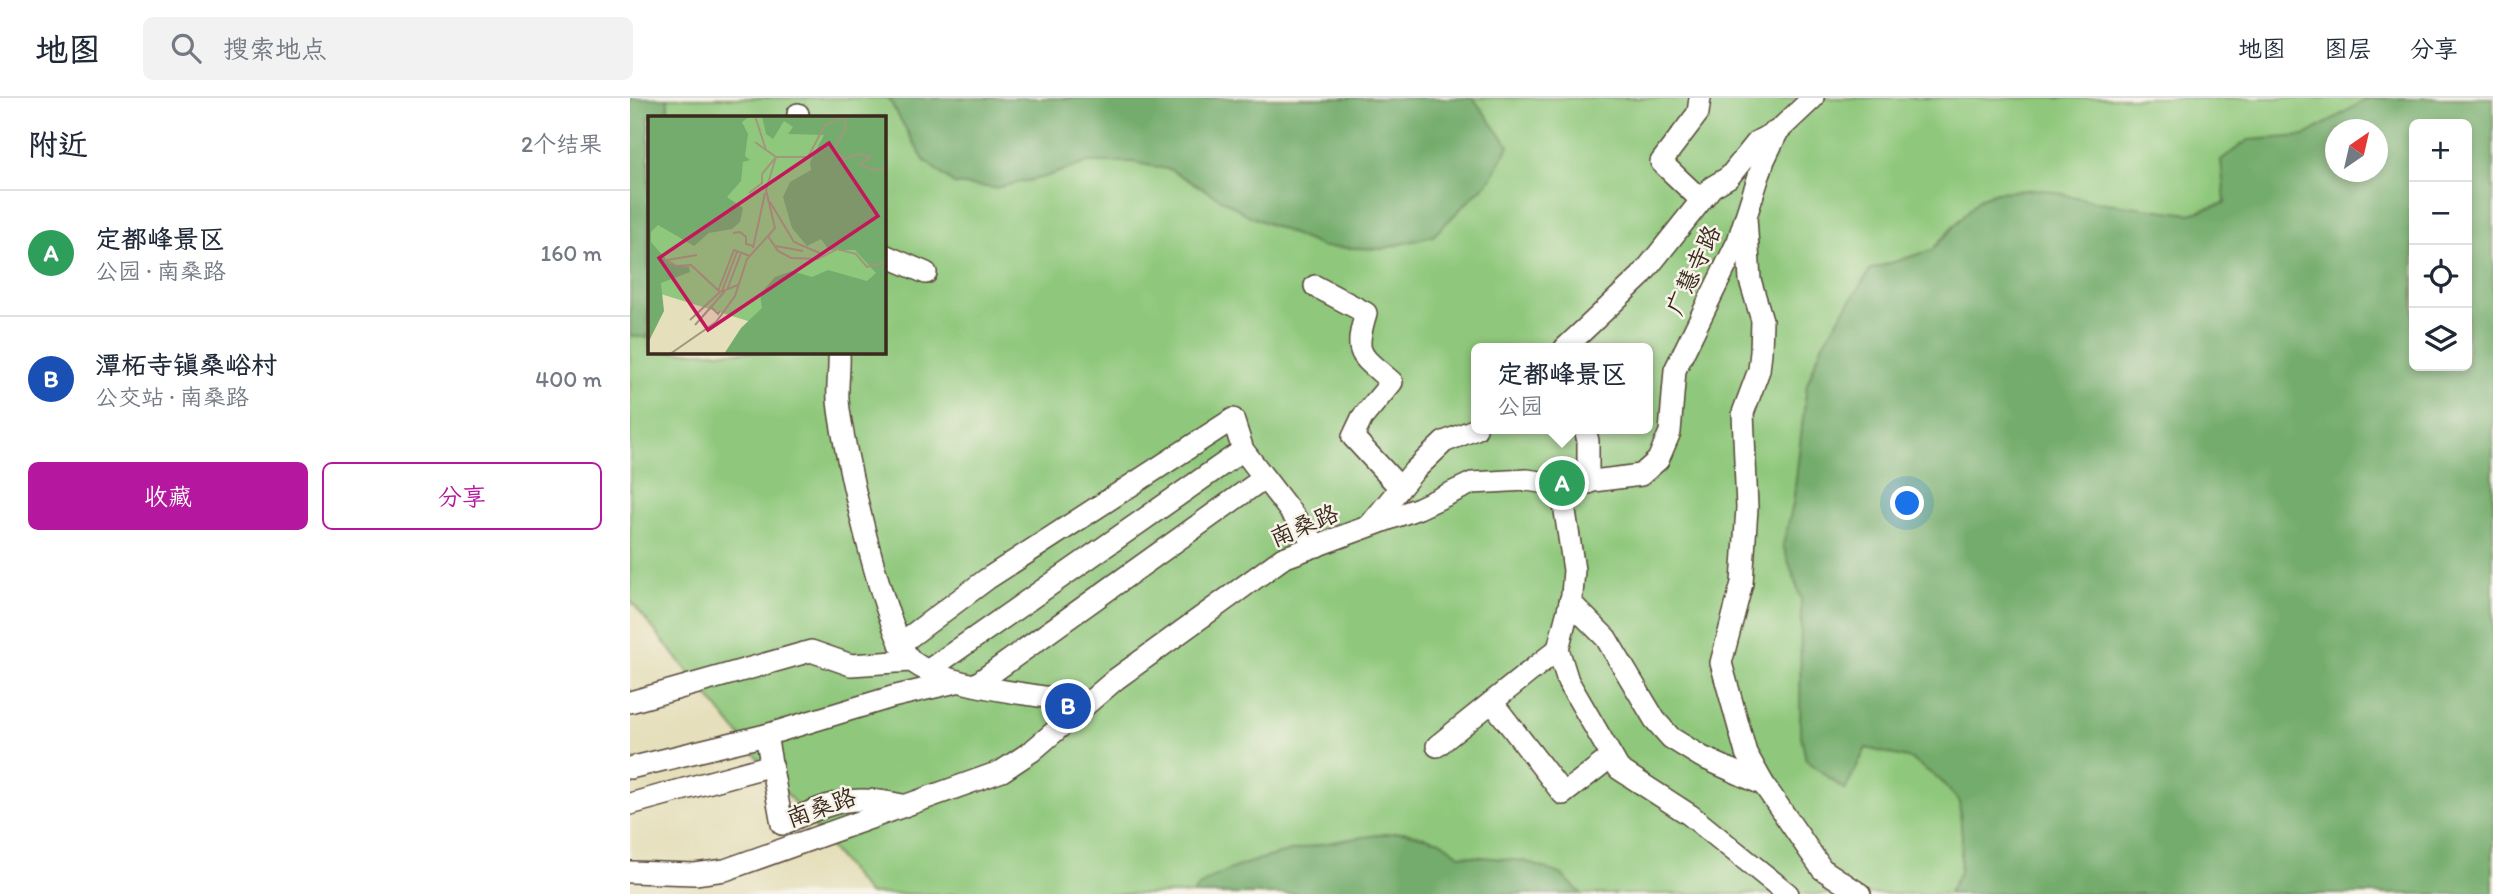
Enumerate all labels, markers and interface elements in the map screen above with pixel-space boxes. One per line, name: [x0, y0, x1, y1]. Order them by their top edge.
search box: [143, 17, 633, 80]
icon: search: [167, 29, 205, 67]
text: 地图: [35, 30, 101, 69]
text: 搜索地点: [223, 33, 327, 65]
text: 地图: [2238, 34, 2286, 63]
text: 图层: [2324, 34, 2372, 63]
text: 分享: [2410, 34, 2458, 63]
inset map: [648, 116, 886, 354]
north arrow: [2325, 119, 2388, 182]
map controls: [2409, 119, 2472, 371]
button: +: [2409, 119, 2472, 182]
text: 附近: [28, 126, 88, 163]
text: 2个结果: [521, 130, 602, 158]
button: −: [2409, 182, 2472, 245]
street label: 广慧寺路: [1660, 220, 1726, 320]
text: 定都峰景区: [95, 223, 225, 255]
text: A: [44, 239, 58, 267]
text: 160 m: [540, 239, 602, 267]
button: locate: [2409, 245, 2472, 308]
text: 公园 · 南桑路: [95, 257, 226, 285]
button: layers: [2409, 308, 2472, 371]
popup: [1471, 343, 1653, 434]
text: 潭柘寺镇桑峪村: [95, 349, 277, 381]
text: 定都峰景区: [1497, 358, 1627, 390]
text: B: [44, 365, 58, 393]
text: 400 m: [535, 365, 602, 393]
text: 公交站 · 南桑路: [95, 383, 249, 411]
text: 公园: [1497, 392, 1543, 420]
pin: A: [1539, 457, 1585, 509]
button: 收藏: [28, 462, 308, 530]
button: 分享: [322, 462, 602, 530]
your location: [1890, 486, 1924, 520]
street label: 南桑路: [1265, 498, 1343, 552]
pin: B: [1045, 680, 1091, 732]
street label: 南桑路: [782, 781, 860, 833]

